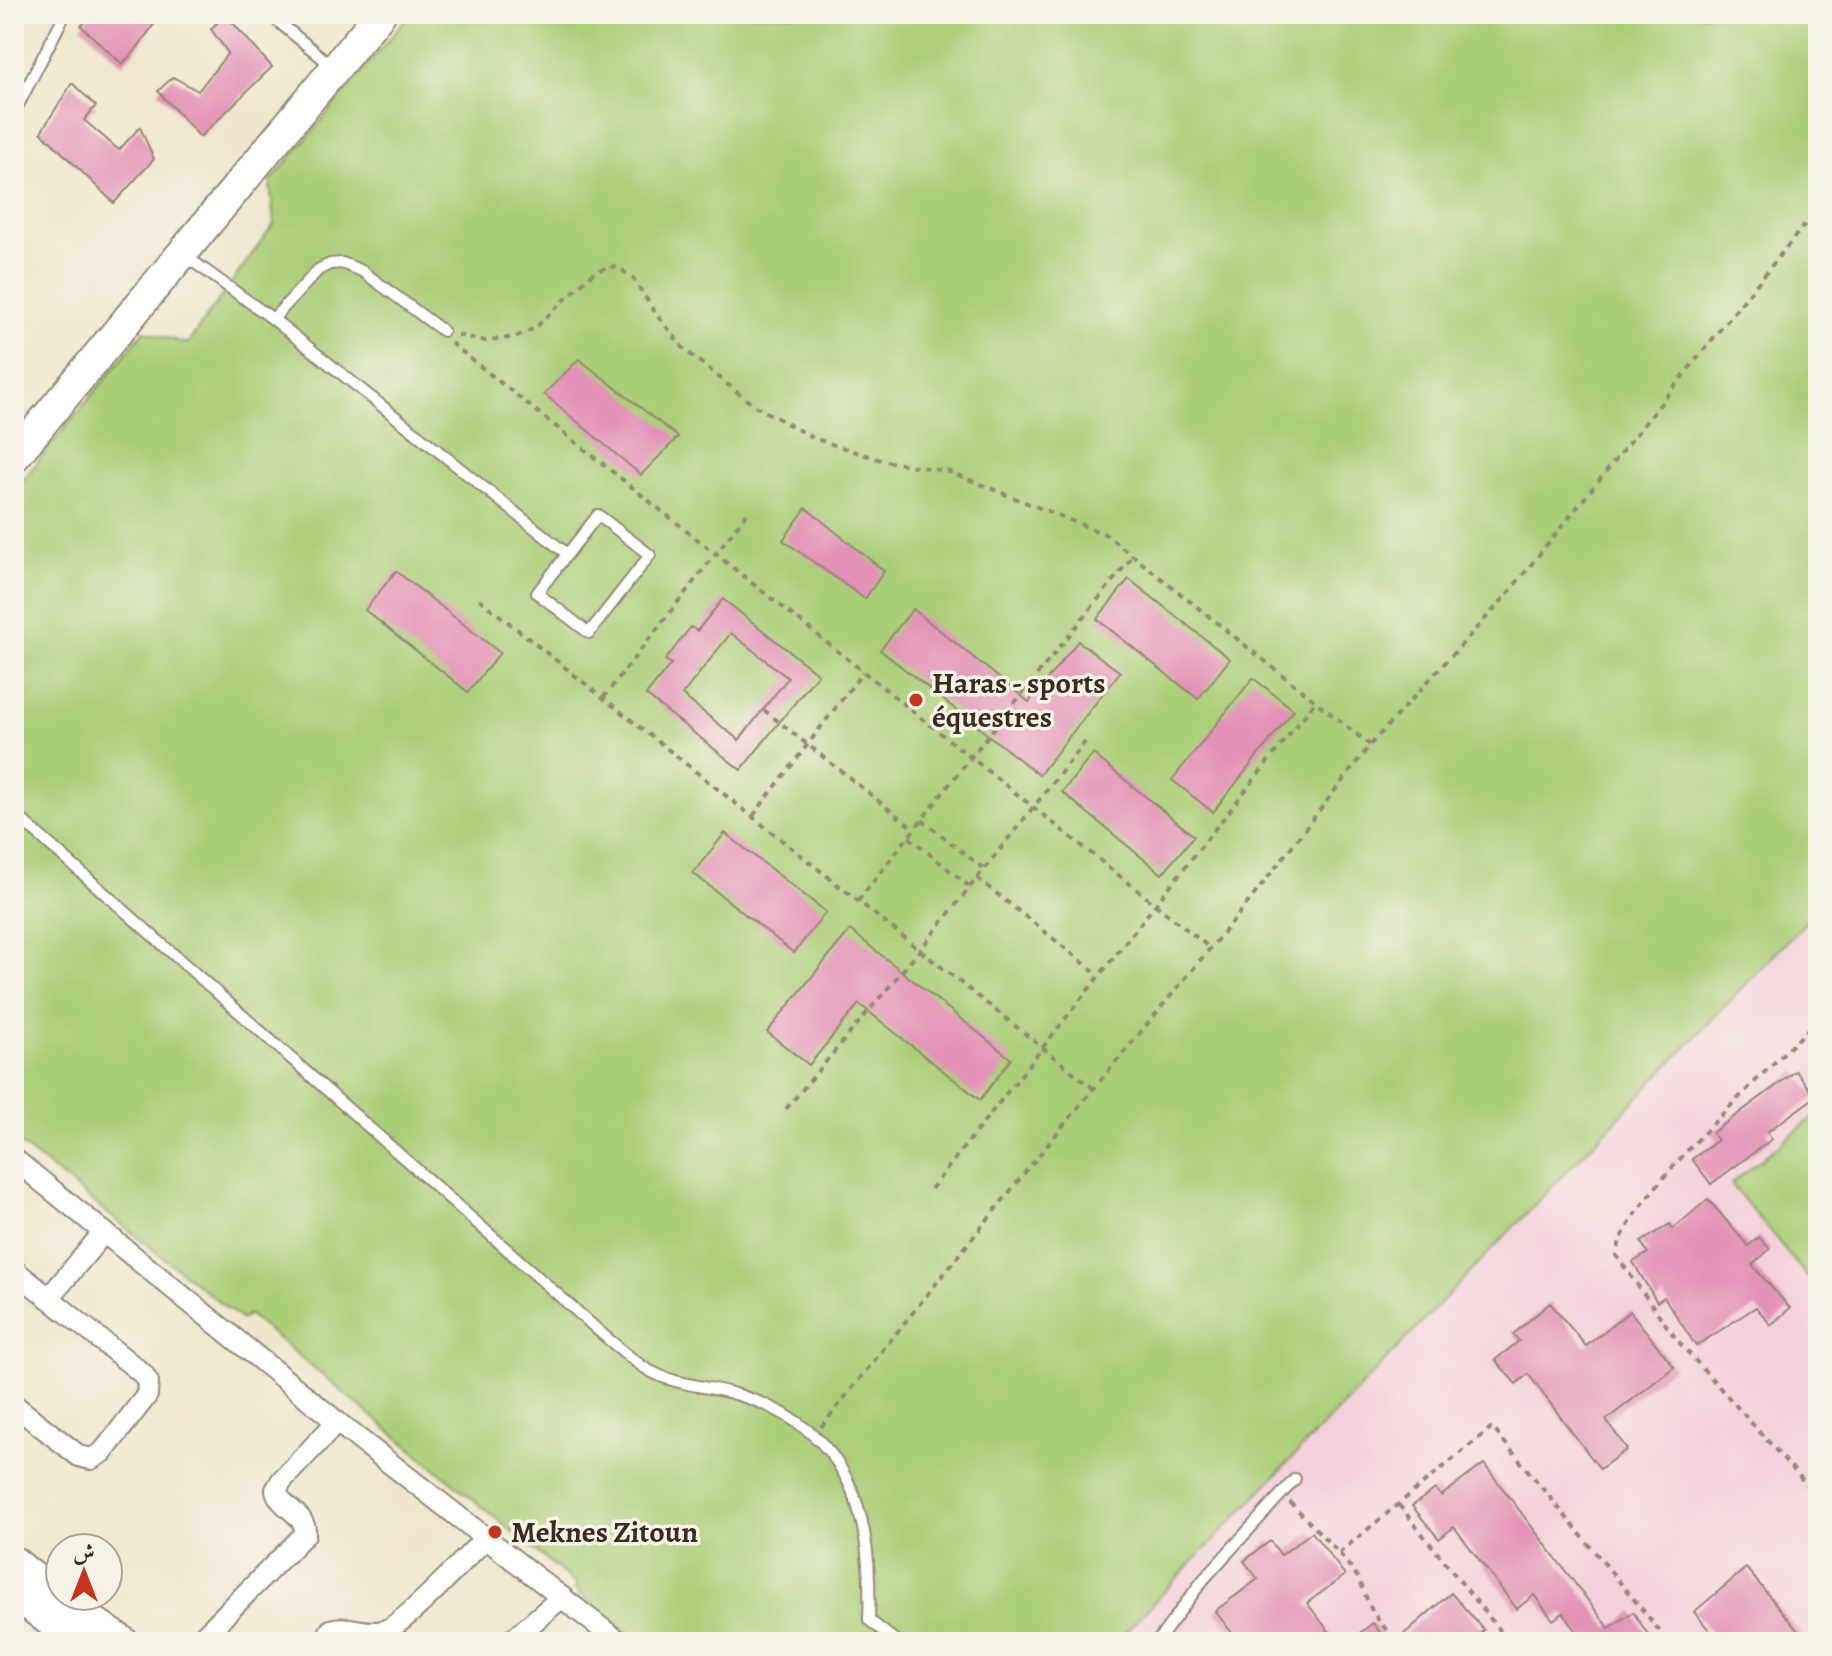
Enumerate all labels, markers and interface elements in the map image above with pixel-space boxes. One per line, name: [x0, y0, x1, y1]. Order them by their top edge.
place label: Haras - sports équestres: [932, 663, 1105, 737]
marker: Haras - sports équestres: [907, 691, 925, 709]
place label: Meknes Zitoun: [511, 1512, 698, 1552]
marker: Meknes Zitoun: [486, 1523, 504, 1541]
north arrow: [44, 1532, 124, 1612]
text: ش: [73, 1538, 95, 1568]

